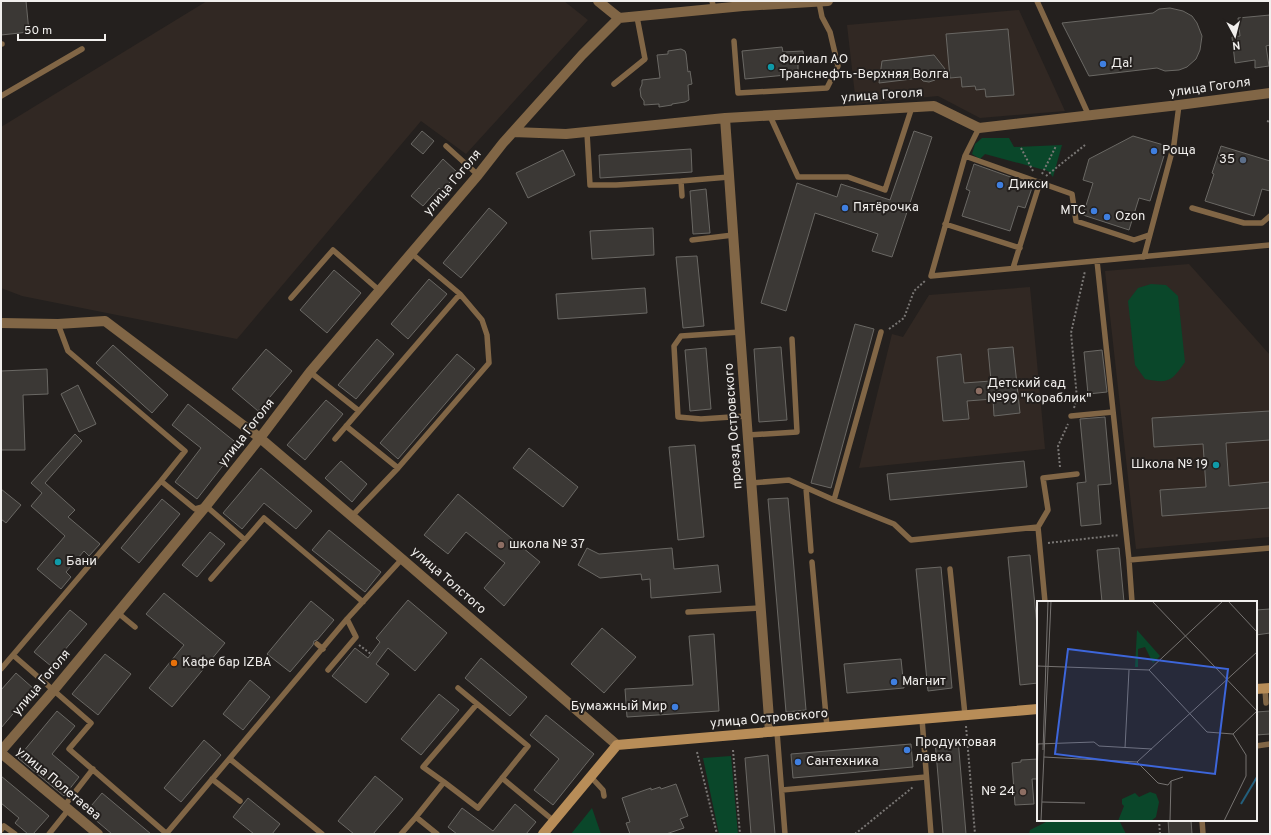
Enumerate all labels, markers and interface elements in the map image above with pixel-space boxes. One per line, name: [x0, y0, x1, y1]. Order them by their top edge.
scale bar: [18, 16, 105, 42]
north arrow: [1215, 16, 1255, 56]
text: 50 m: [24, 23, 52, 39]
text: N: [1231, 38, 1241, 52]
place label: Филиал АО Транснефть-Верхняя Волга: [779, 52, 949, 83]
place label: Да!: [1111, 56, 1133, 72]
marker: Да!: [1098, 59, 1108, 69]
marker: Филиал АО Транснефть-Верхняя Волга: [766, 62, 776, 72]
street label: улица Гоголя: [1168, 74, 1252, 102]
street label: улица Гоголя: [840, 85, 924, 107]
place label: Роща: [1162, 143, 1196, 159]
street label: улица Гоголя: [420, 146, 486, 220]
marker: Роща: [1149, 146, 1159, 156]
place label: 35: [1219, 152, 1235, 168]
marker: 35: [1238, 155, 1248, 165]
place label: Дикси: [1008, 177, 1048, 193]
marker: Дикси: [995, 180, 1005, 190]
place label: Пятёрочка: [853, 200, 919, 216]
marker: Пятёрочка: [840, 203, 850, 213]
place label: МТС: [1060, 203, 1086, 219]
marker: МТС: [1089, 206, 1099, 216]
place label: Ozon: [1115, 209, 1145, 225]
marker: Ozon: [1102, 212, 1112, 222]
street label: проезд Островского: [722, 363, 746, 489]
place label: Детский сад №99 "Кораблик": [987, 376, 1092, 407]
marker: Детский сад №99 "Кораблик": [974, 386, 984, 396]
street label: улица Гоголя: [215, 396, 279, 470]
place label: Школа № 19: [1131, 457, 1208, 473]
marker: Школа № 19: [1211, 460, 1221, 470]
place label: школа № 37: [509, 537, 585, 553]
marker: школа № 37: [496, 540, 506, 550]
street label: улица Толстого: [407, 544, 489, 618]
place label: Бани: [66, 554, 97, 570]
marker: Бани: [53, 557, 63, 567]
inset map: [1037, 601, 1257, 821]
street label: улица Гоголя: [9, 646, 75, 720]
place label: Кафе бар IZBA: [182, 655, 272, 671]
marker: Кафе бар IZBA: [169, 658, 179, 668]
place label: Магнит: [902, 674, 946, 690]
marker: Магнит: [889, 677, 899, 687]
place label: Бумажный Мир: [571, 699, 667, 715]
marker: Бумажный Мир: [670, 702, 680, 712]
street label: улица Островского: [709, 706, 829, 732]
place label: Продуктовая лавка: [915, 735, 996, 766]
street label: улица Полетаева: [12, 744, 104, 824]
marker: Продуктовая лавка: [902, 745, 912, 755]
place label: Сантехника: [806, 754, 878, 770]
marker: Сантехника: [793, 757, 803, 767]
place label: № 24: [981, 784, 1015, 800]
marker: № 24: [1018, 787, 1028, 797]

